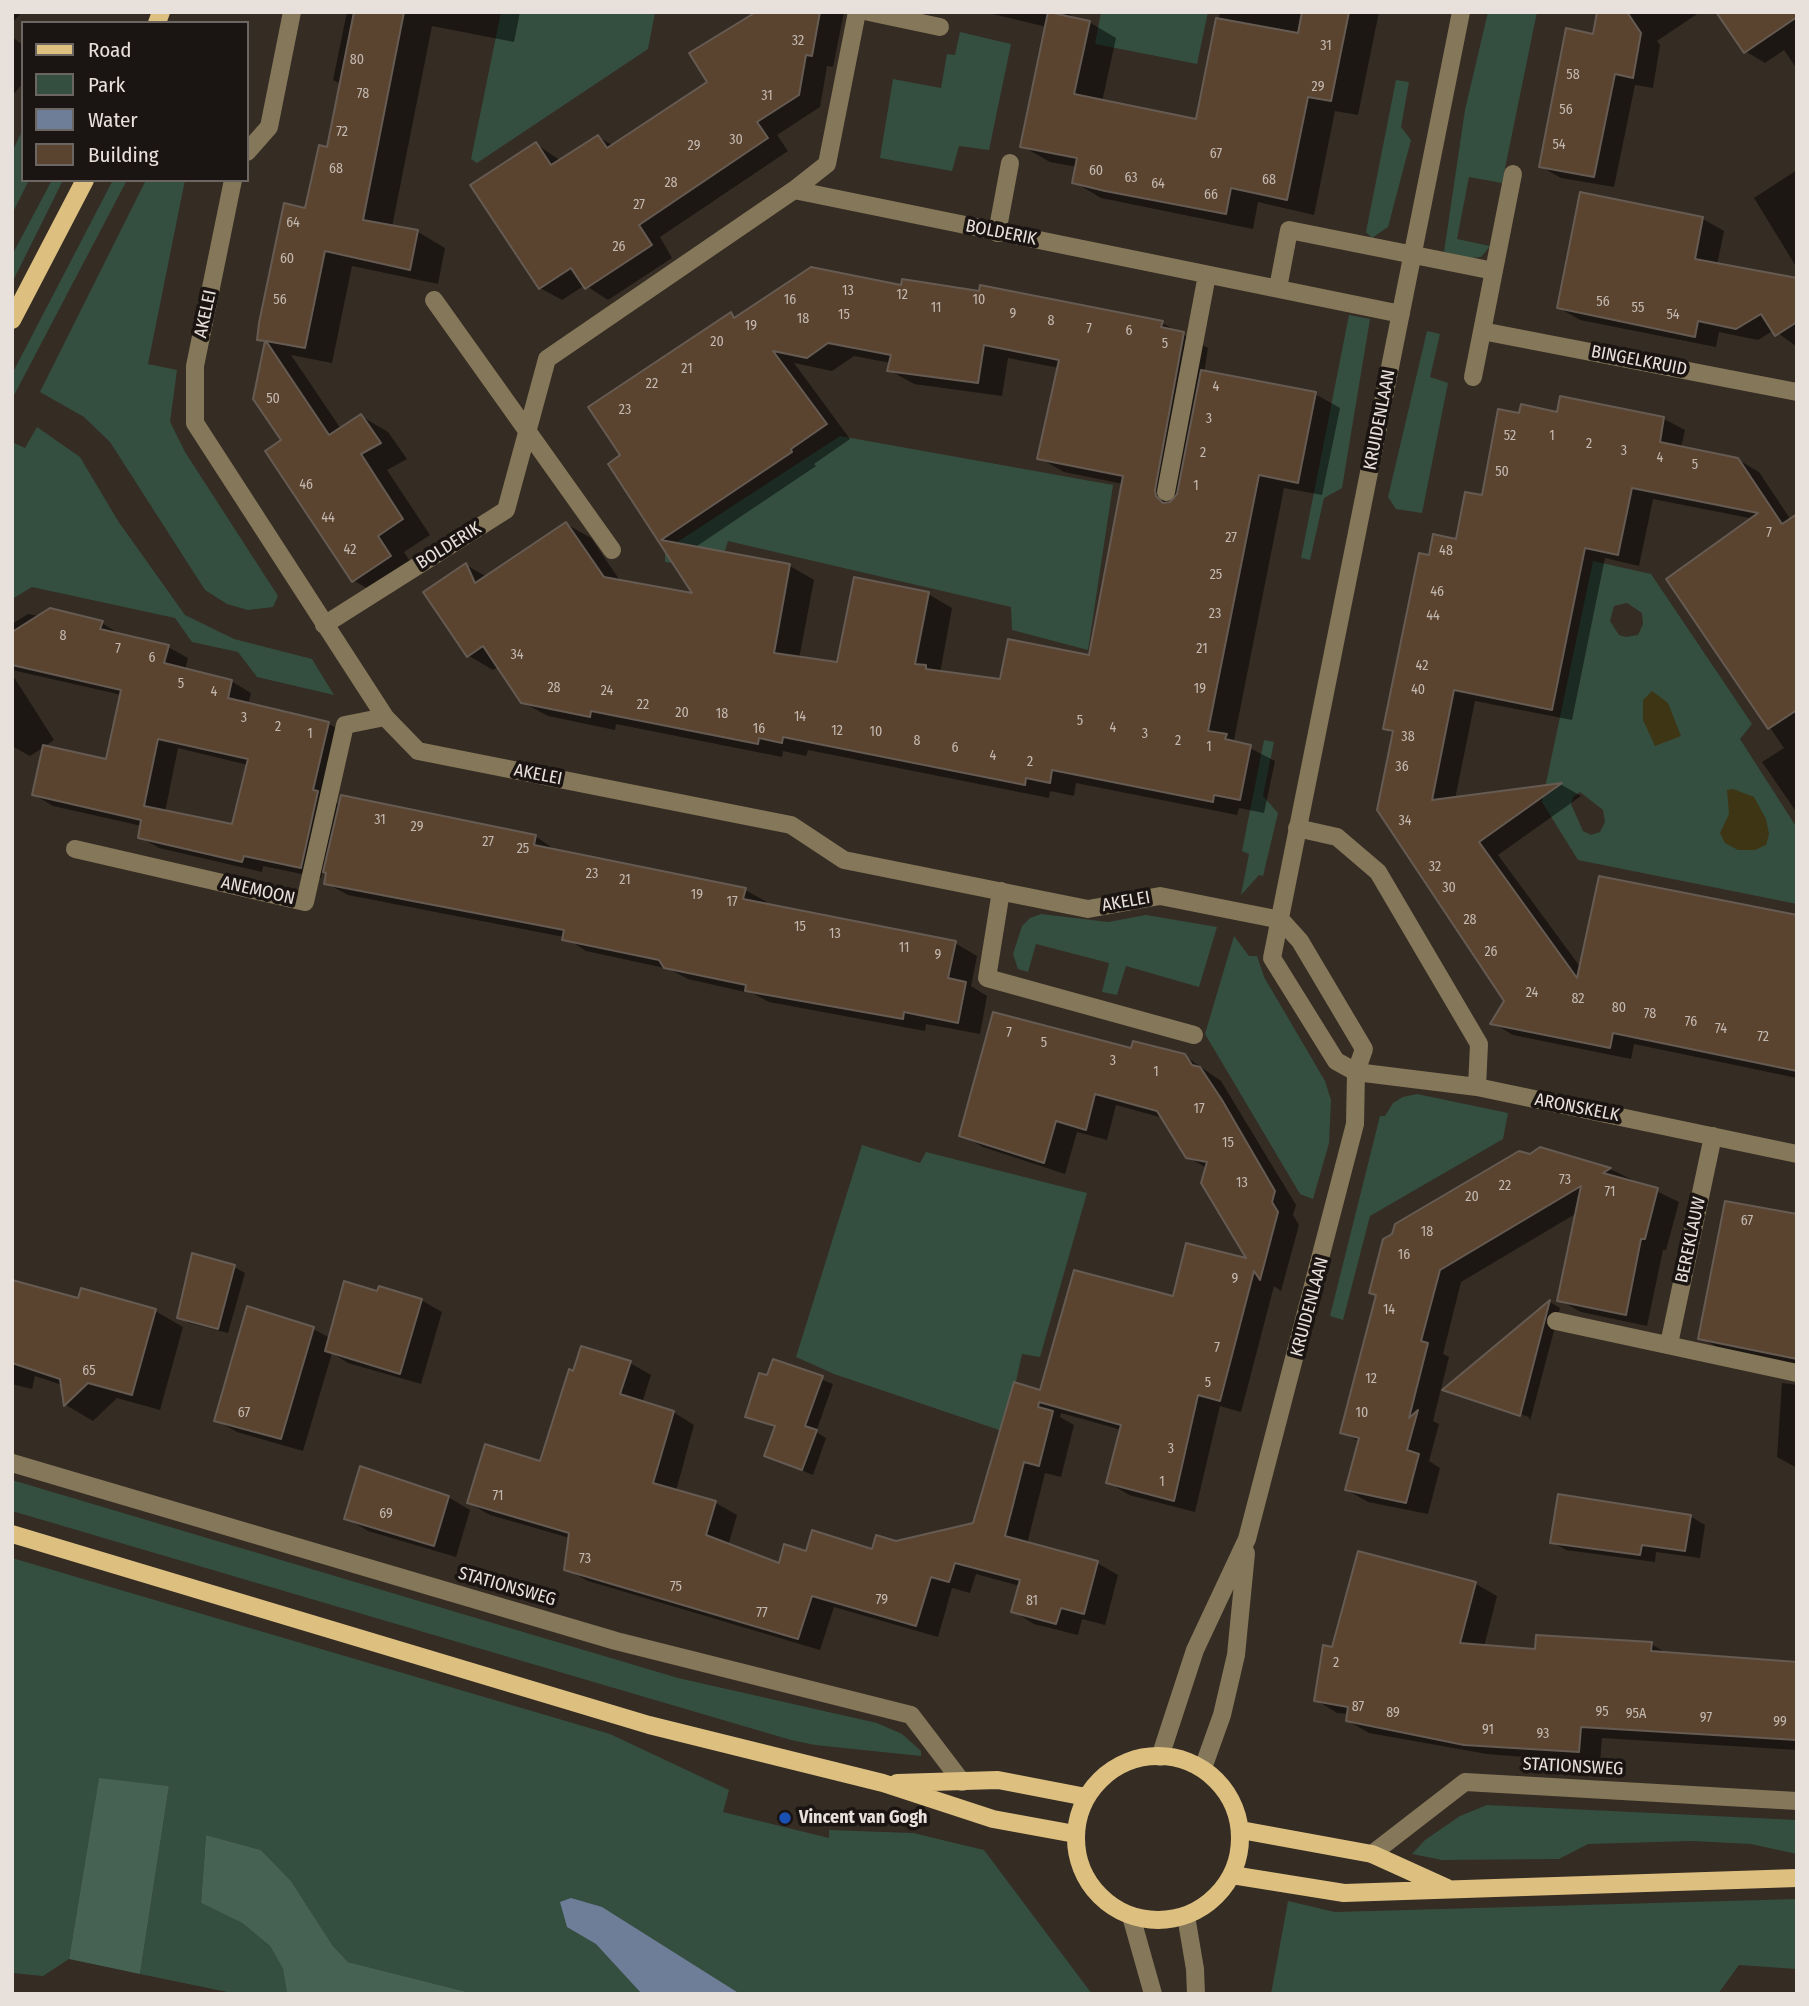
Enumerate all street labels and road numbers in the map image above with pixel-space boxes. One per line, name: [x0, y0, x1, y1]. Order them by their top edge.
street label: BOLDERIK: [964, 216, 1038, 250]
street label: AKELEI: [190, 288, 222, 340]
street label: BINGELKRUID: [1589, 341, 1689, 381]
street label: KRUIDENLAAN: [1360, 368, 1400, 472]
street label: BOLDERIK: [413, 518, 485, 574]
street label: AKELEI: [512, 760, 564, 790]
street label: ANEMOON: [219, 872, 297, 910]
street label: AKELEI: [1100, 887, 1152, 917]
street label: ARONSKELK: [1533, 1089, 1621, 1127]
street label: BEREKLAUW: [1671, 1195, 1711, 1285]
street label: KRUIDENLAAN: [1286, 1255, 1334, 1359]
street label: STATIONSWEG: [456, 1563, 558, 1611]
street label: STATIONSWEG: [1522, 1754, 1624, 1780]

